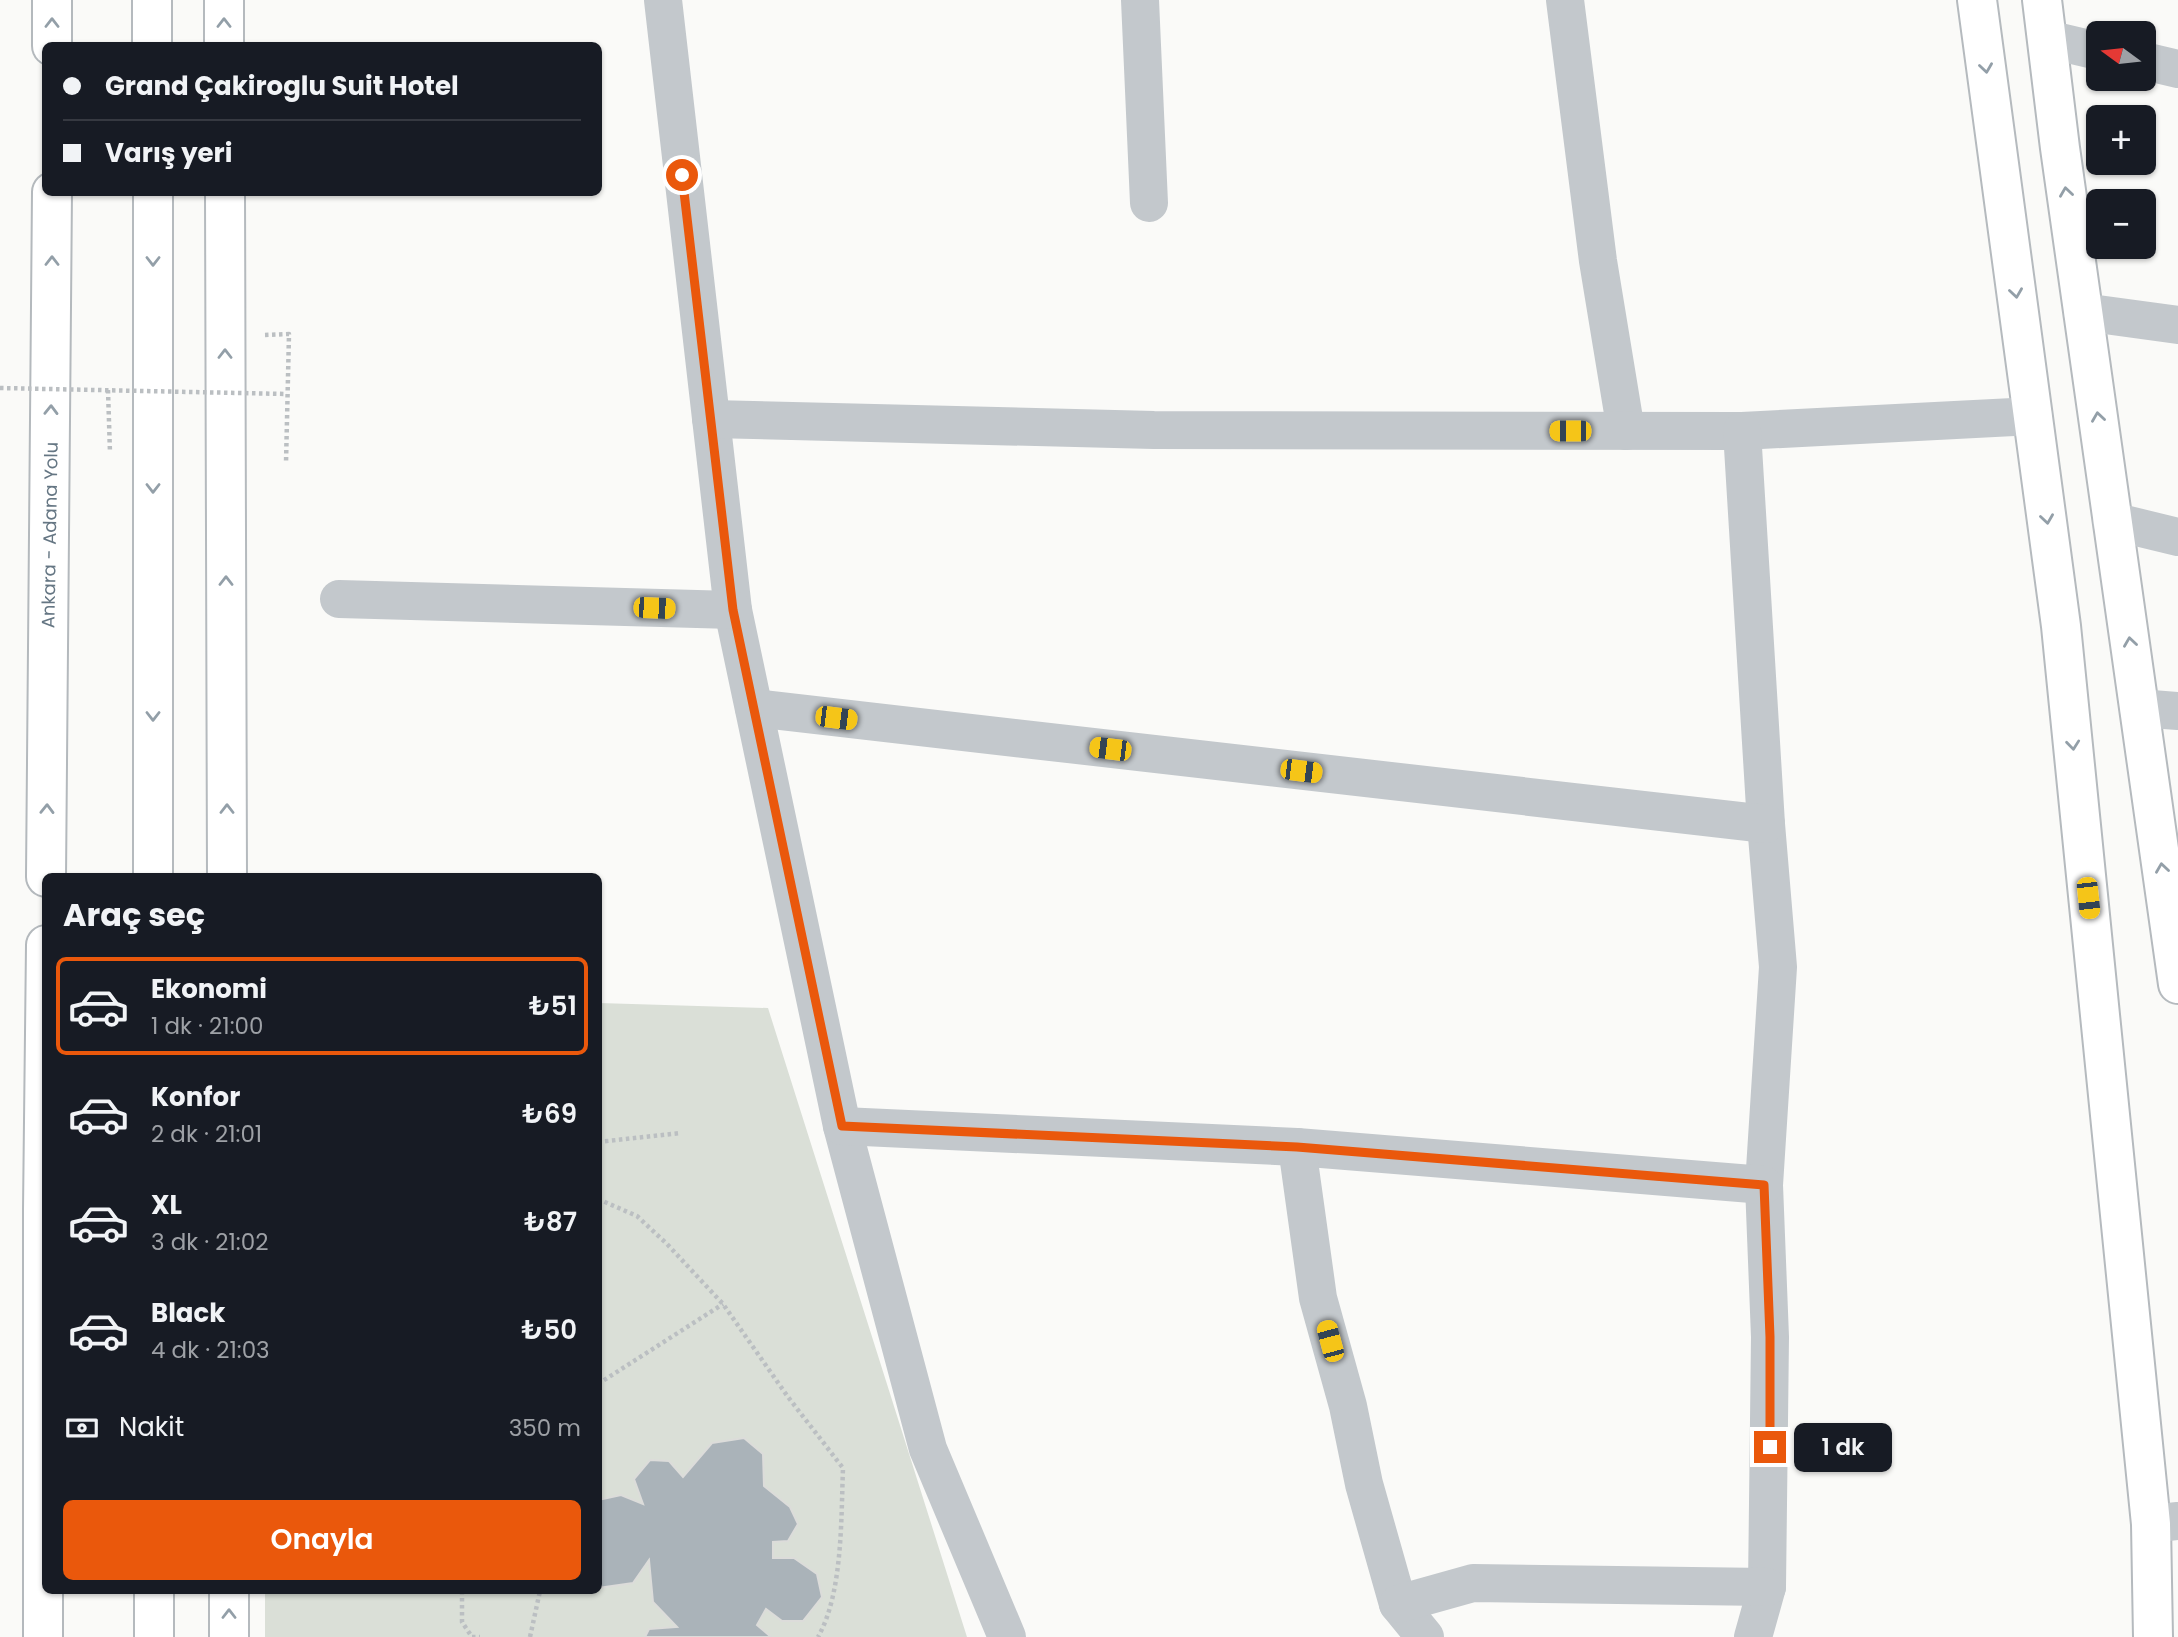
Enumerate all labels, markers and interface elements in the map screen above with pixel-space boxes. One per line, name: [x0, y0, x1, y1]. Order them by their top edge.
one-way arrow: [44, 17, 60, 28]
one-way arrow: [216, 17, 232, 28]
north arrow: [2086, 21, 2156, 91]
map controls: [2086, 21, 2156, 259]
one-way arrow: [1978, 62, 1993, 73]
text: Grand Çakiroglu Suit Hotel: [105, 68, 459, 104]
button: +: [2086, 105, 2156, 175]
text: Varış yeri: [105, 135, 232, 171]
route start: [666, 159, 698, 191]
one-way arrow: [2059, 186, 2074, 198]
button: −: [2086, 189, 2156, 259]
one-way arrow: [44, 255, 60, 265]
one-way arrow: [145, 256, 161, 266]
one-way arrow: [2009, 287, 2024, 299]
one-way arrow: [217, 348, 233, 358]
one-way arrow: [43, 404, 59, 414]
one-way arrow: [2091, 411, 2106, 423]
car: [1550, 421, 1592, 442]
street label: Ankara - Adana Yolu: [35, 442, 64, 628]
one-way arrow: [145, 483, 161, 494]
one-way arrow: [2039, 513, 2054, 524]
one-way arrow: [218, 575, 234, 586]
car: [633, 597, 676, 619]
one-way arrow: [2122, 637, 2137, 648]
car: [814, 705, 859, 731]
one-way arrow: [145, 711, 161, 721]
car: [1088, 736, 1133, 762]
one-way arrow: [2065, 739, 2080, 750]
car: [1279, 758, 1324, 784]
one-way arrow: [39, 803, 55, 813]
one-way arrow: [219, 803, 235, 813]
one-way arrow: [2154, 862, 2169, 874]
car: [2076, 876, 2101, 920]
text: Araç seç: [63, 892, 205, 937]
text: Ekonomi: [151, 971, 267, 1007]
icon: car: [67, 975, 130, 1038]
text: ₺51: [529, 988, 577, 1024]
text: 1 dk · 21:00: [151, 1010, 263, 1042]
text: Konfor: [151, 1079, 240, 1115]
icon: car: [67, 1083, 130, 1146]
text: ₺69: [522, 1096, 577, 1132]
text: 2 dk · 21:01: [151, 1118, 262, 1150]
text: XL: [151, 1187, 182, 1223]
icon: car: [67, 1191, 130, 1254]
text: ₺87: [524, 1204, 577, 1240]
text: 3 dk · 21:02: [151, 1226, 268, 1258]
text: Black: [151, 1295, 225, 1331]
icon: car: [67, 1299, 130, 1362]
text: ₺50: [522, 1312, 577, 1348]
car: [1315, 1318, 1346, 1364]
text: 4 dk · 21:03: [151, 1334, 270, 1366]
icon: cash: [63, 1409, 101, 1447]
text: Nakit: [119, 1409, 184, 1445]
text: 350 m: [509, 1412, 581, 1444]
callout: 1 dk: [1795, 1422, 1893, 1472]
route end: [1754, 1431, 1786, 1463]
text: 1 dk: [1822, 1431, 1864, 1463]
button: Onayla: [63, 1500, 581, 1580]
one-way arrow: [221, 1608, 237, 1619]

